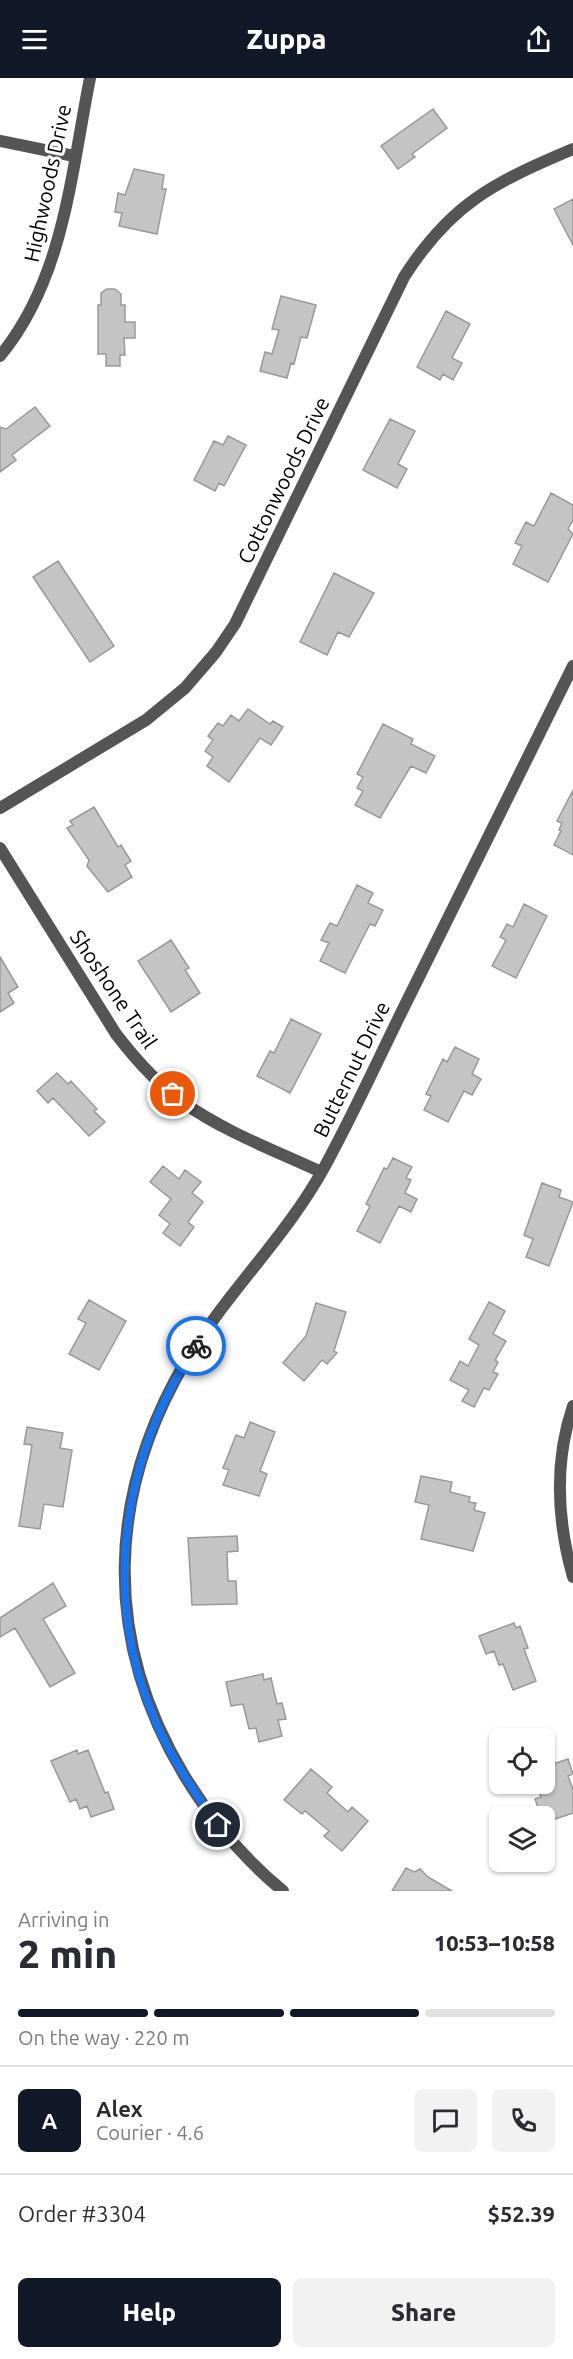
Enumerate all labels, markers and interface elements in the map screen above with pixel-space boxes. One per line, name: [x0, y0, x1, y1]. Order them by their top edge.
icon: menu: [18, 23, 51, 56]
icon: share: [522, 23, 555, 56]
text: Zuppa: [247, 24, 326, 54]
street label: Highwoods Drive: [19, 102, 75, 264]
street label: Cottonwoods Drive: [232, 393, 334, 567]
street label: Shoshone Trail: [66, 925, 162, 1053]
street label: Butternut Drive: [308, 997, 394, 1141]
pin: [147, 1068, 198, 1119]
icon: bag: [156, 1077, 189, 1110]
courier: [166, 1316, 226, 1376]
icon: bike: [180, 1330, 213, 1363]
map controls: [489, 1728, 555, 1872]
button: locate: [489, 1728, 555, 1794]
pin: [192, 1799, 243, 1850]
button: layers: [489, 1806, 555, 1872]
icon: home: [201, 1808, 234, 1841]
text: Arriving in: [18, 1908, 109, 1931]
text: 10:53–10:58: [434, 1930, 555, 1955]
text: 2 min: [18, 1932, 117, 1975]
text: On the way · 220 m: [18, 2026, 190, 2049]
button: chat: [414, 2089, 477, 2152]
button: phone: [492, 2089, 555, 2152]
text: Alex: [96, 2096, 143, 2121]
text: A: [42, 2108, 57, 2133]
text: Courier · 4.6: [96, 2121, 204, 2144]
text: Order #3304: [18, 2201, 146, 2226]
text: $52.39: [488, 2201, 555, 2226]
button: Help: [18, 2278, 281, 2347]
button: Share: [293, 2278, 555, 2347]

